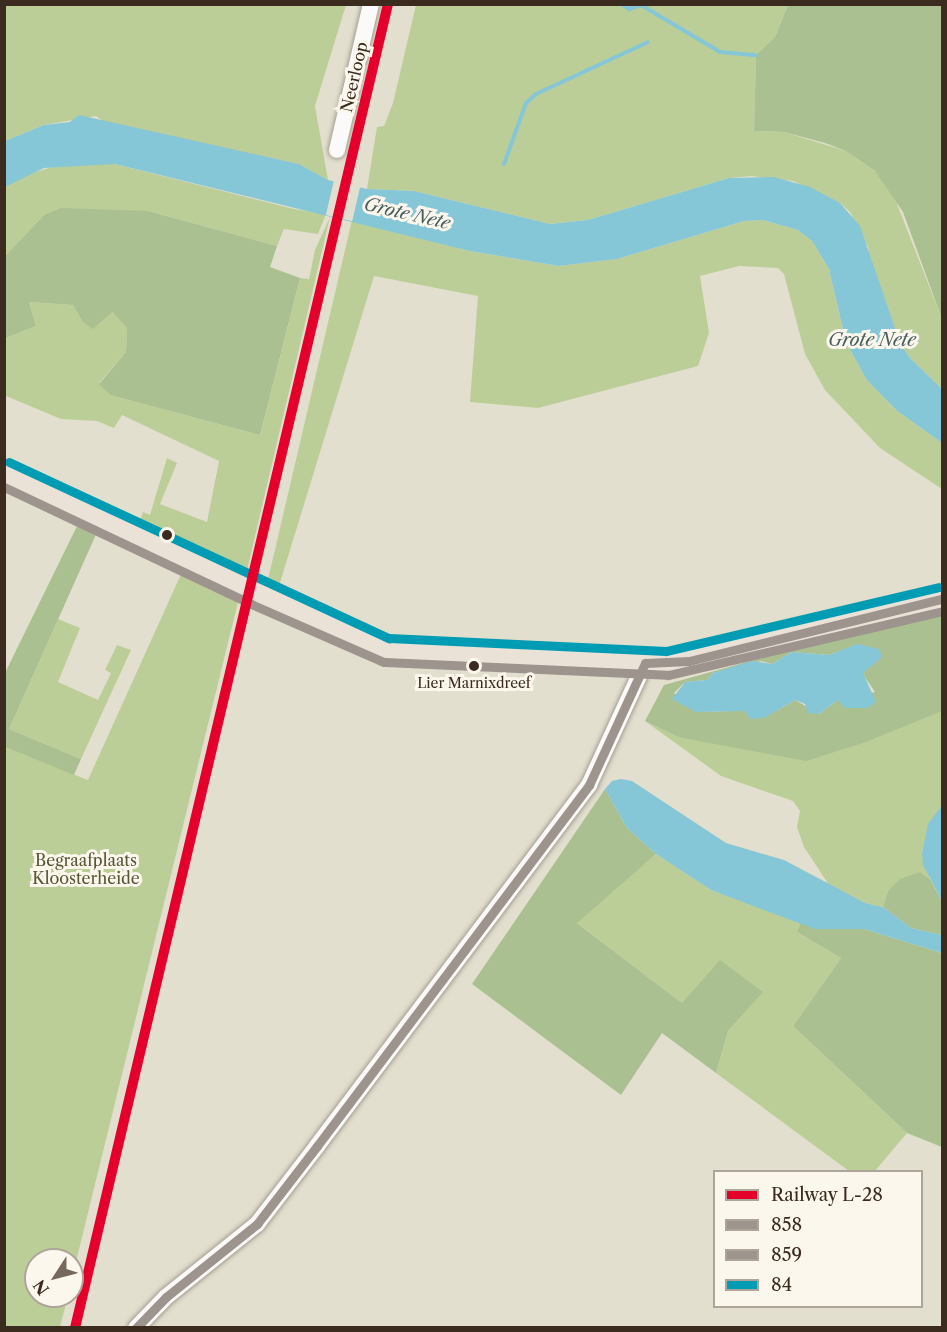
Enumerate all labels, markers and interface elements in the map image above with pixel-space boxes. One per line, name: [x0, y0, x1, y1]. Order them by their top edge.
street label: Neerloop: [337, 40, 371, 114]
water label: Grote Nete: [362, 194, 452, 234]
water label: Grote Nete: [828, 329, 916, 351]
unlabelled marker: [161, 529, 173, 541]
marker: Lier Marnixdreef: [468, 660, 480, 672]
place label: Lier Marnixdreef: [417, 675, 531, 691]
park label: Begraafplaats Kloosterheide: [32, 850, 140, 888]
legend: [713, 1170, 923, 1308]
text: Railway L-28: [771, 1184, 883, 1206]
text: 858: [771, 1214, 802, 1236]
text: 859: [771, 1244, 802, 1266]
north arrow: [24, 1248, 84, 1308]
text: 84: [771, 1274, 792, 1296]
text: N: [29, 1276, 53, 1299]

